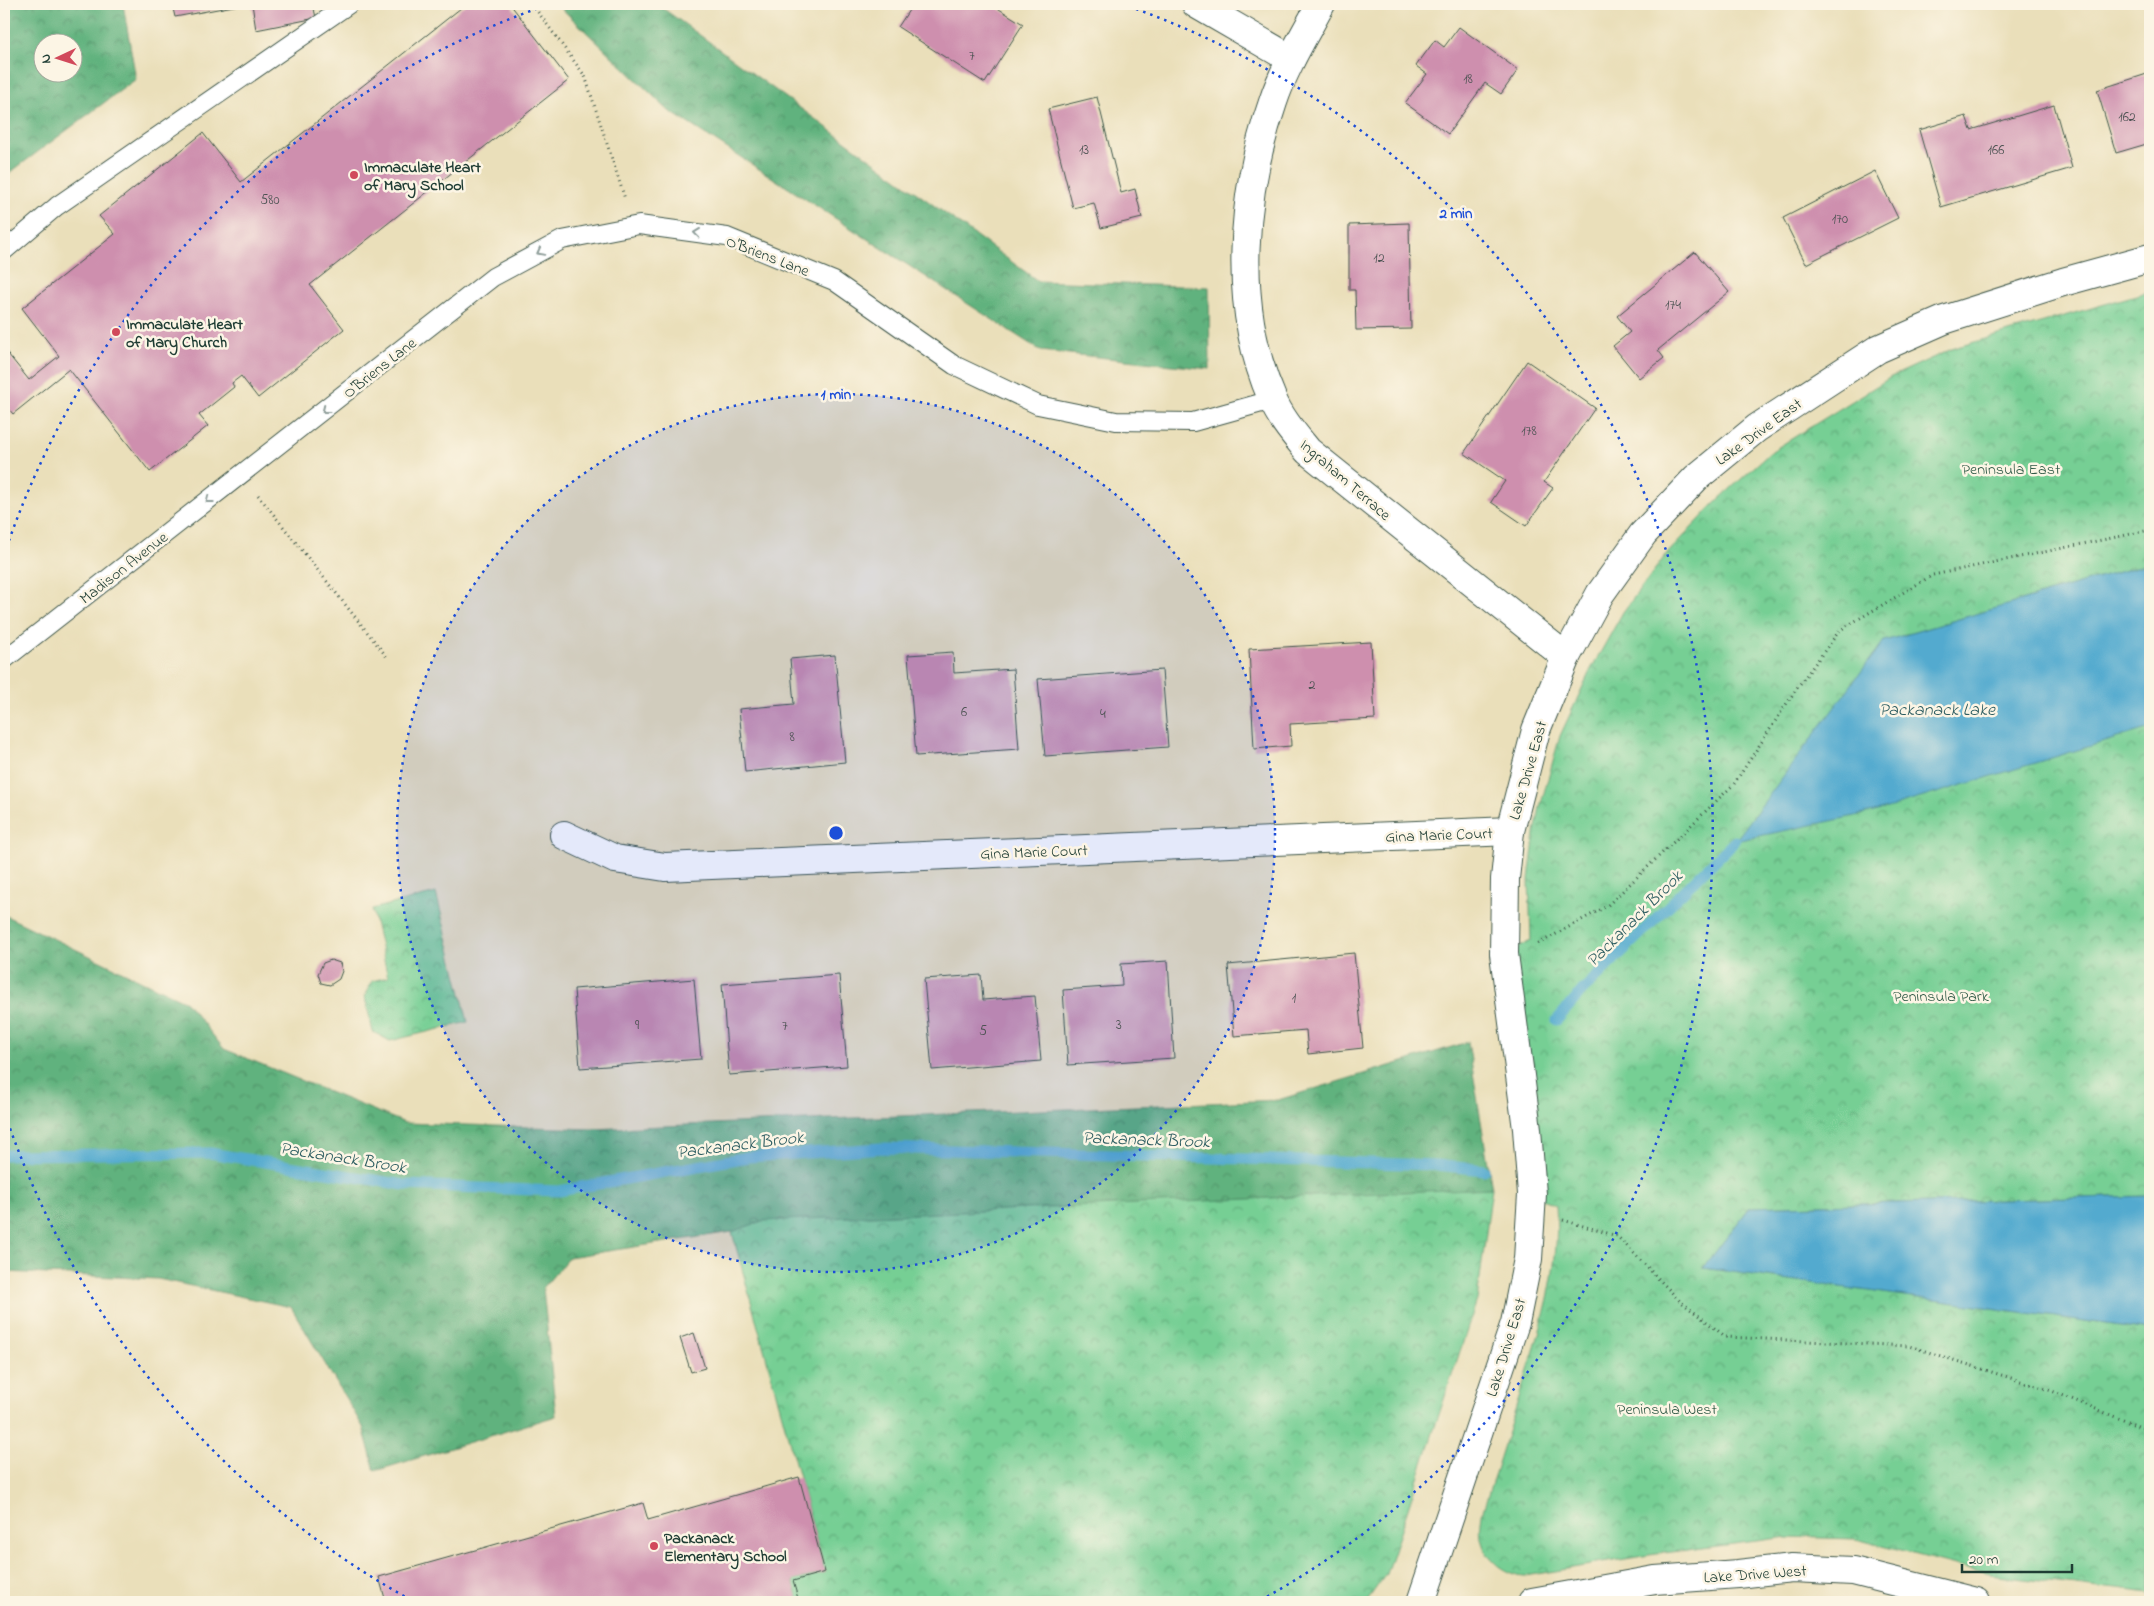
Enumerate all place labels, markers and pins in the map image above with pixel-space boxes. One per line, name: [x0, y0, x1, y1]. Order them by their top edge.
place label: Immaculate Heart of Mary School: [364, 156, 481, 199]
marker: Immaculate Heart of Mary School: [348, 169, 360, 181]
place label: Immaculate Heart of Mary Church: [126, 313, 243, 356]
marker: Immaculate Heart of Mary Church: [110, 326, 122, 338]
centre of rings: [827, 824, 845, 842]
place label: Packanack Elementary School: [664, 1527, 787, 1570]
marker: Packanack Elementary School: [648, 1540, 660, 1552]

